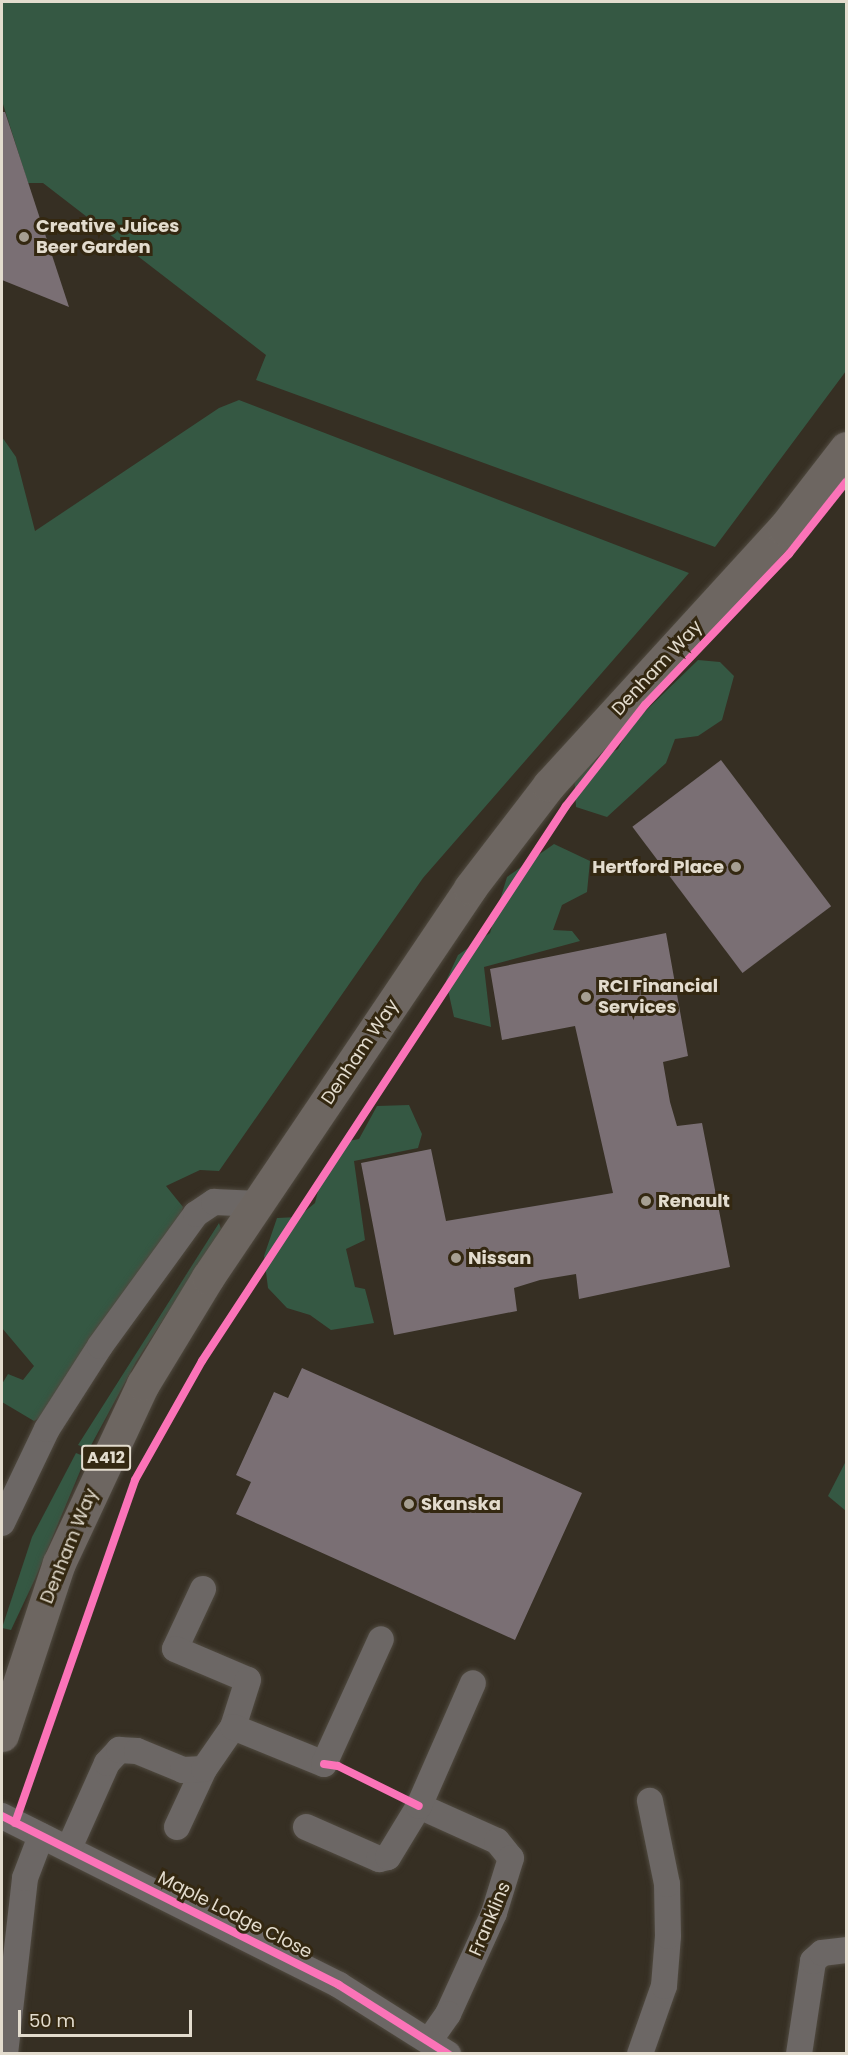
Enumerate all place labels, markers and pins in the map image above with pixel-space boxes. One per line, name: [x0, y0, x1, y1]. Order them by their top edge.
place label: Creative Juices Beer Garden: [36, 216, 179, 258]
marker: Creative Juices Beer Garden: [17, 230, 31, 244]
place label: Hertford Place: [592, 856, 724, 878]
marker: Hertford Place: [729, 860, 743, 874]
place label: RCI Financial Services: [598, 976, 718, 1018]
marker: RCI Financial Services: [579, 990, 593, 1004]
place label: Renault: [658, 1190, 730, 1212]
marker: Renault: [639, 1194, 653, 1208]
place label: Nissan: [468, 1247, 531, 1269]
marker: Nissan: [449, 1251, 463, 1265]
place label: Skanska: [421, 1493, 501, 1515]
marker: Skanska: [402, 1497, 416, 1511]

